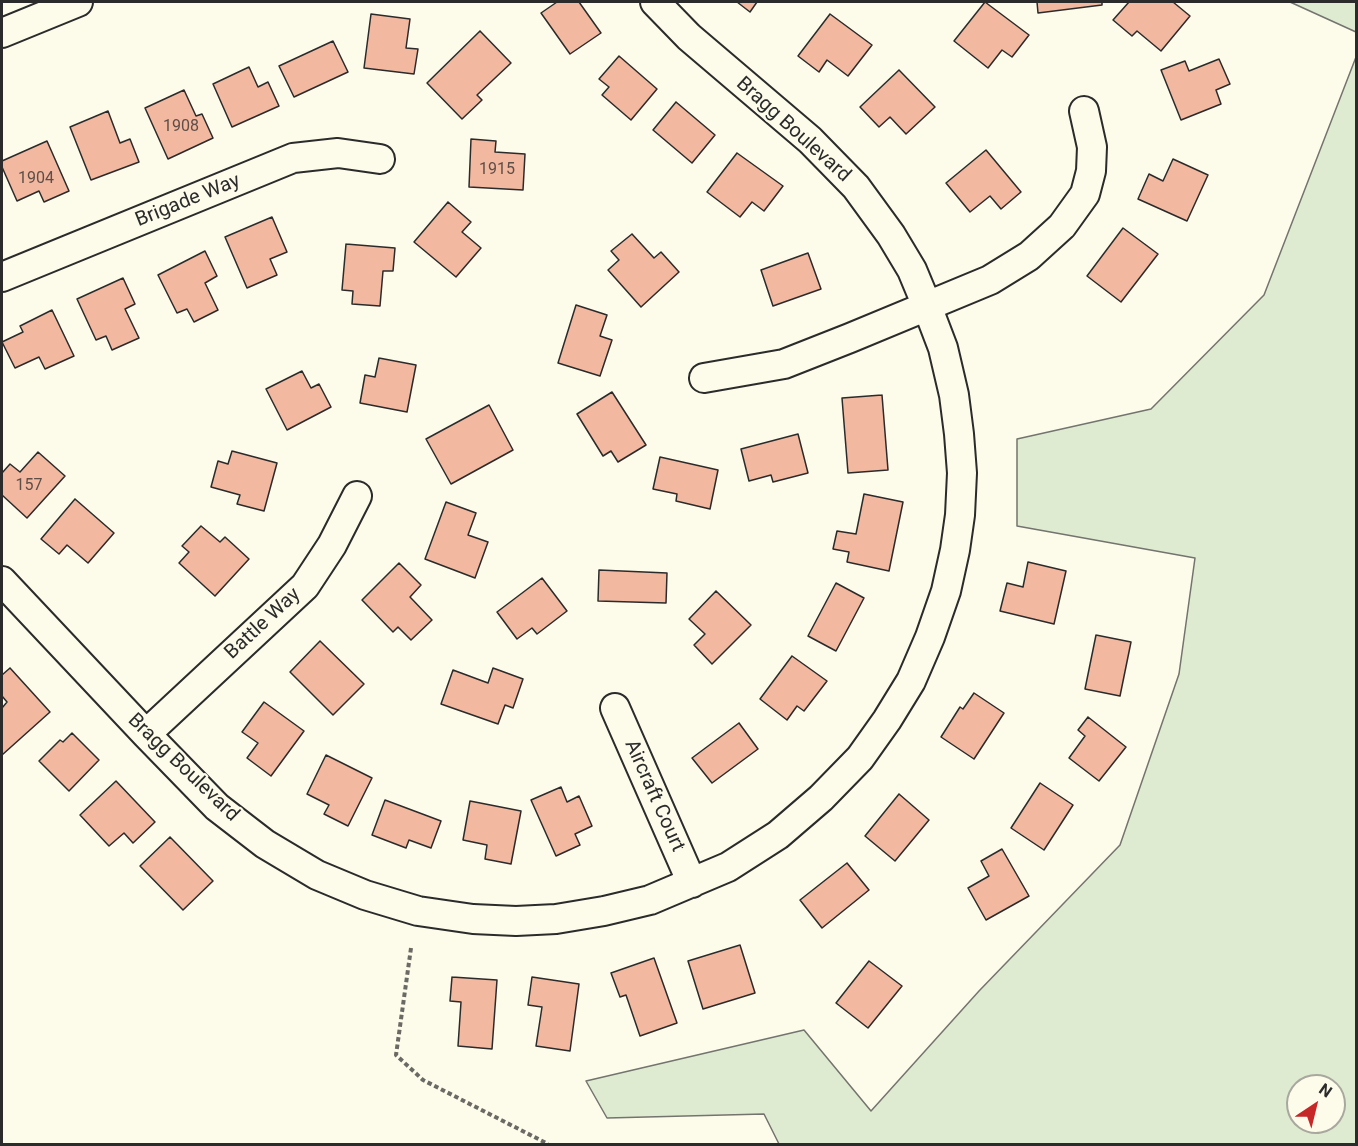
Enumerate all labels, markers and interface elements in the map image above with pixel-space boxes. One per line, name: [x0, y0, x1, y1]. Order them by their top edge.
street label: Bragg Boulevard: [731, 72, 855, 188]
house number: 1908: [163, 117, 199, 137]
house number: 1915: [479, 160, 515, 180]
house number: 1904: [18, 169, 54, 189]
street label: Brigade Way: [132, 169, 244, 233]
house number: 157: [16, 476, 42, 496]
street label: Battle Way: [220, 583, 306, 665]
street label: Bragg Boulevard: [122, 709, 244, 827]
street label: Aircraft Court: [619, 736, 689, 856]
north arrow: [1286, 1074, 1346, 1134]
text: N: [1315, 1079, 1336, 1102]

